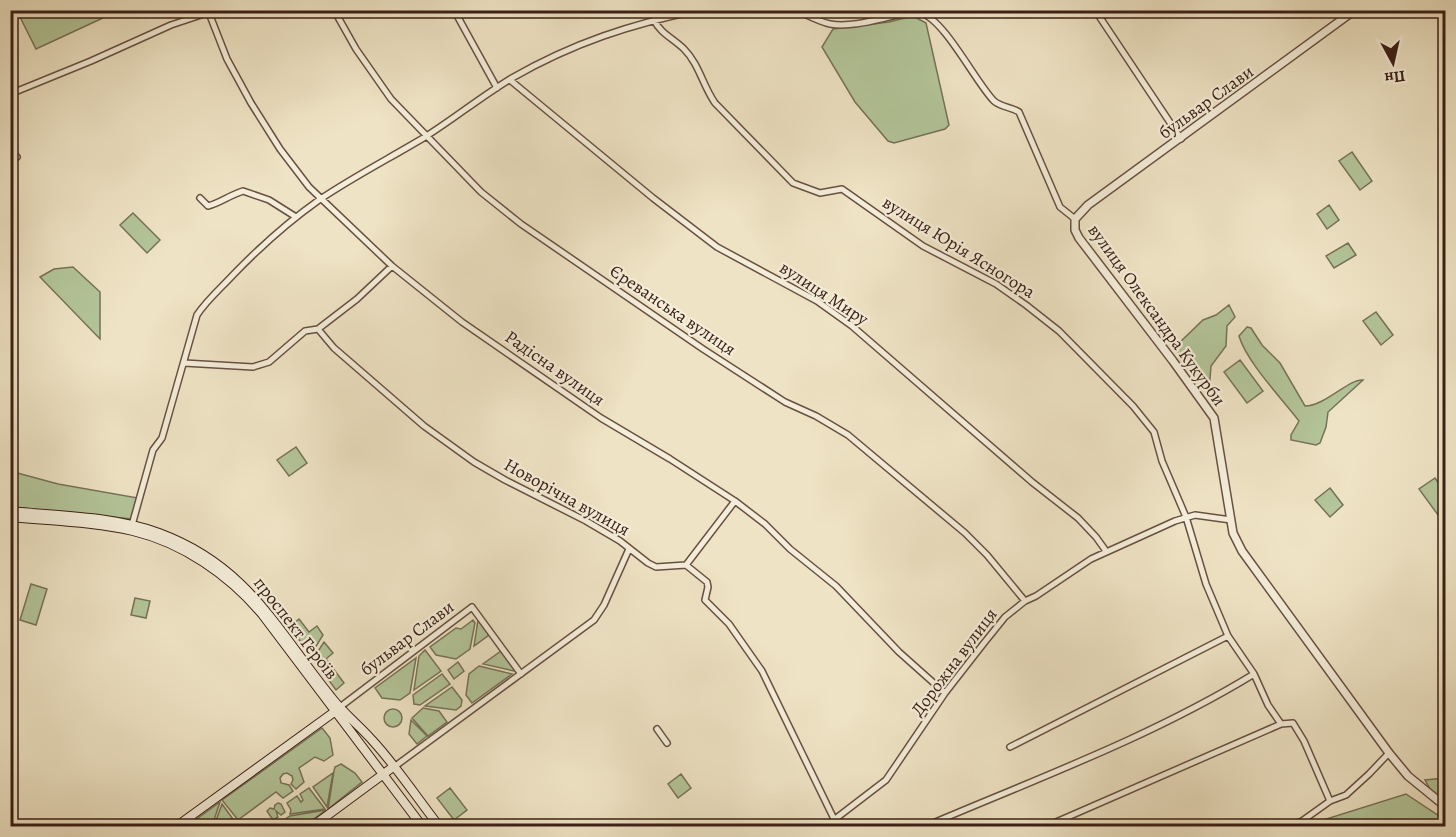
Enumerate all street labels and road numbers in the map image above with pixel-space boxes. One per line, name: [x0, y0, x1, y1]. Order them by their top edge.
street label: бульвар Слави: [1154, 59, 1258, 145]
street label: вулиця Юрія Ясногора: [878, 190, 1040, 304]
street label: вулиця Олександра Кукурби: [1083, 219, 1231, 411]
street label: вулиця Миру: [775, 255, 874, 331]
street label: Єреванська вулиця: [605, 259, 741, 361]
street label: Радісна вулиця: [500, 325, 610, 411]
street label: Новорічна вулиця: [500, 452, 634, 542]
street label: проспект Героїв: [248, 572, 344, 684]
street label: бульвар Слави: [355, 595, 459, 681]
street label: Дорожна вулиця: [905, 603, 1003, 721]

